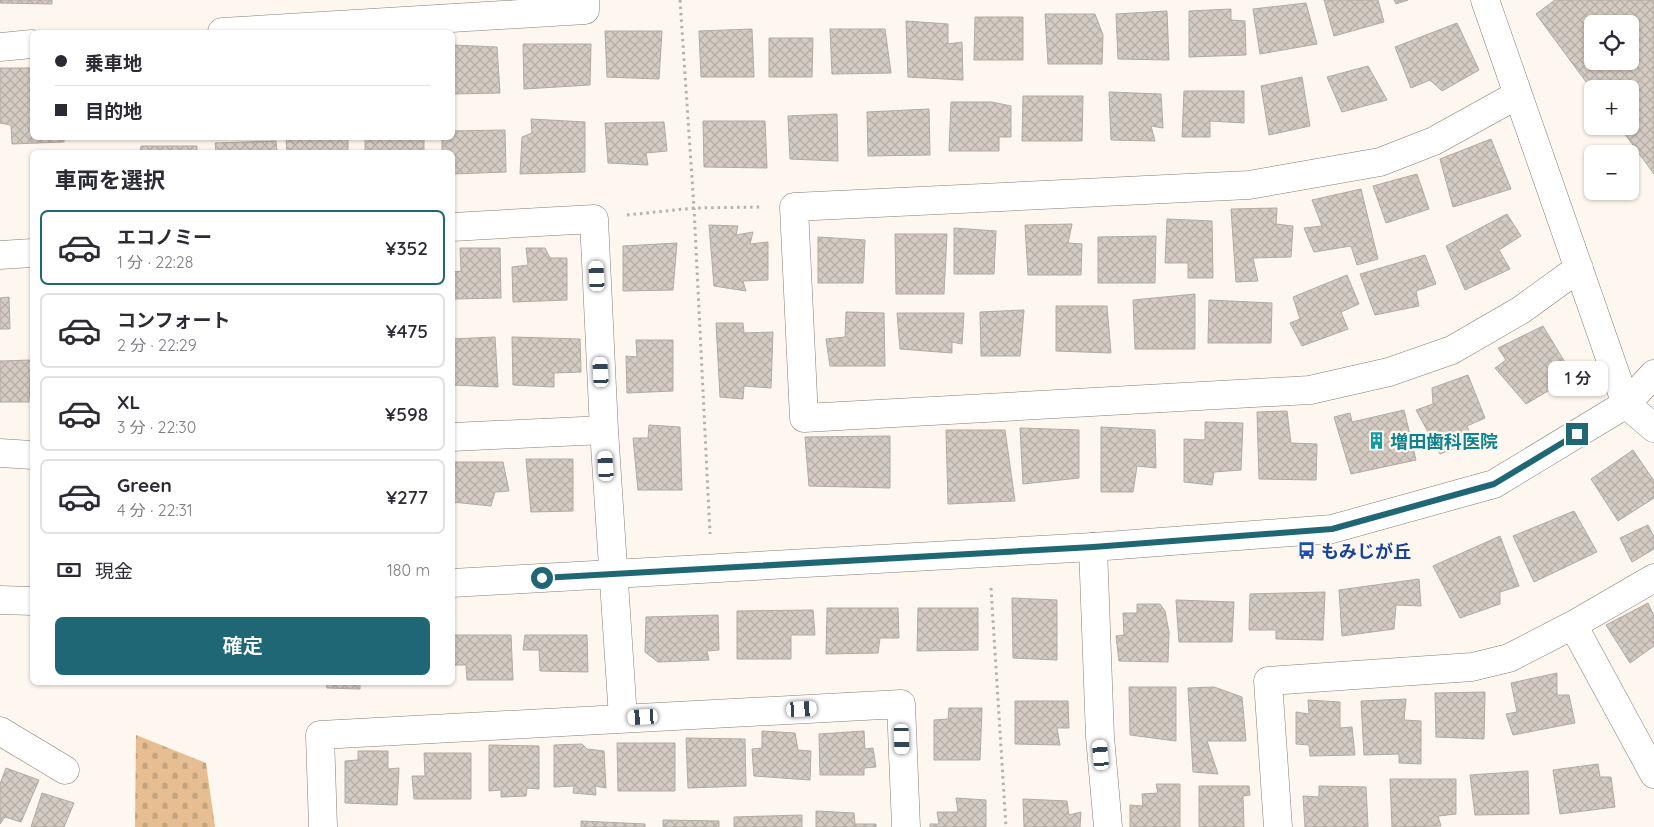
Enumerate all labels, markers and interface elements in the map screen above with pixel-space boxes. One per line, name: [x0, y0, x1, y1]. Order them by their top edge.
map controls: [1584, 15, 1639, 200]
button: locate: [1584, 15, 1639, 70]
text: 乗車地: [85, 51, 142, 75]
button: +: [1584, 80, 1639, 135]
text: 目的地: [85, 99, 142, 123]
button: −: [1584, 145, 1639, 200]
text: 車両を選択: [55, 166, 165, 194]
icon: car: [57, 225, 102, 270]
text: エコノミー: [117, 225, 212, 249]
text: ¥352: [385, 236, 428, 260]
text: 1 分 · 22:28: [117, 252, 193, 272]
car: [588, 261, 605, 291]
icon: car: [57, 308, 102, 353]
text: コンフォート: [117, 308, 230, 332]
text: ¥475: [386, 319, 428, 343]
text: 2 分 · 22:29: [117, 335, 197, 355]
car: [592, 357, 609, 387]
callout: 1 分: [1547, 362, 1607, 396]
text: 1 分: [1565, 368, 1591, 388]
text: XL: [117, 390, 140, 414]
icon: car: [57, 391, 102, 436]
text: ¥598: [385, 402, 428, 426]
text: 3 分 · 22:30: [117, 417, 196, 437]
route end: [1566, 423, 1588, 445]
place label: 増田歯科医院: [1390, 430, 1498, 453]
building icon: 増田歯科医院: [1366, 431, 1386, 451]
car: [597, 451, 614, 481]
text: Green: [117, 473, 172, 497]
icon: car: [57, 474, 102, 519]
text: ¥277: [386, 485, 428, 509]
text: 4 分 · 22:31: [117, 500, 193, 520]
place label: もみじが丘: [1321, 540, 1411, 563]
bus stop icon: もみじが丘: [1297, 541, 1317, 561]
icon: cash: [55, 556, 83, 584]
text: 現金: [95, 559, 133, 583]
text: 180 m: [387, 560, 430, 580]
route start: [531, 567, 553, 589]
button: 確定: [55, 617, 430, 675]
car: [786, 701, 817, 717]
car: [627, 709, 658, 725]
car: [893, 724, 910, 754]
car: [1092, 739, 1109, 771]

